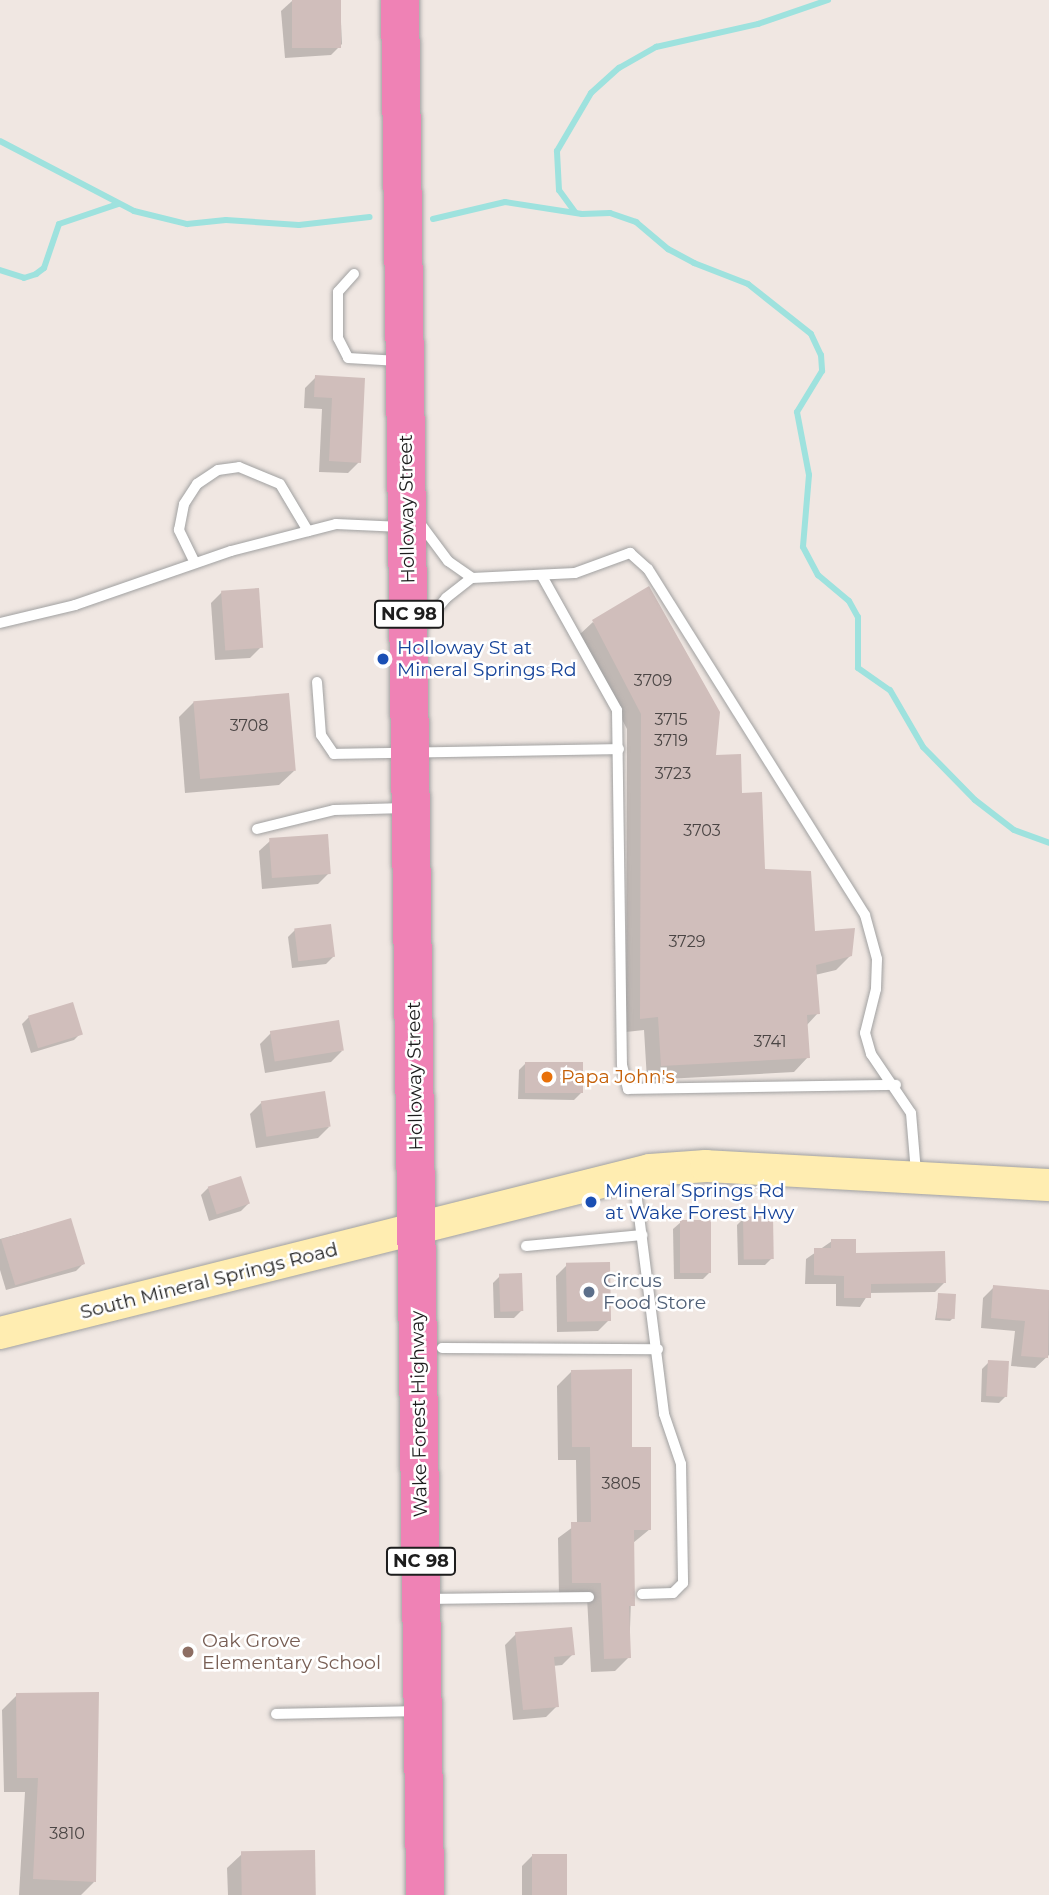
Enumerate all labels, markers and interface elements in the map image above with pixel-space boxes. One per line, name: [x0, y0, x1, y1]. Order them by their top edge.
street label: Holloway Street: [394, 434, 420, 584]
road number: NC 98: [372, 600, 446, 628]
place label: Holloway St at Mineral Springs Rd: [397, 637, 577, 681]
marker: Holloway St at Mineral Springs Rd: [375, 651, 391, 667]
house number: 3709: [634, 671, 672, 691]
house number: 3715: [654, 710, 688, 730]
house number: 3708: [230, 716, 268, 736]
house number: 3719: [654, 731, 688, 751]
house number: 3723: [655, 764, 691, 784]
house number: 3703: [683, 821, 721, 841]
house number: 3729: [668, 932, 706, 952]
street label: Holloway Street: [402, 1001, 428, 1151]
house number: 3741: [753, 1032, 787, 1052]
place label: Papa John's: [561, 1066, 675, 1088]
marker: Papa John's: [539, 1069, 555, 1085]
place label: Mineral Springs Rd at Wake Forest Hwy: [605, 1180, 794, 1224]
marker: Mineral Springs Rd at Wake Forest Hwy: [583, 1194, 599, 1210]
street label: South Mineral Springs Road: [78, 1238, 340, 1324]
place label: Circus Food Store: [603, 1270, 706, 1314]
marker: Circus Food Store: [581, 1284, 597, 1300]
street label: Wake Forest Highway: [406, 1310, 432, 1518]
house number: 3805: [602, 1474, 640, 1494]
road number: NC 98: [384, 1546, 458, 1576]
place label: Oak Grove Elementary School: [202, 1630, 381, 1674]
marker: Oak Grove Elementary School: [180, 1644, 196, 1660]
house number: 3810: [49, 1824, 85, 1844]

